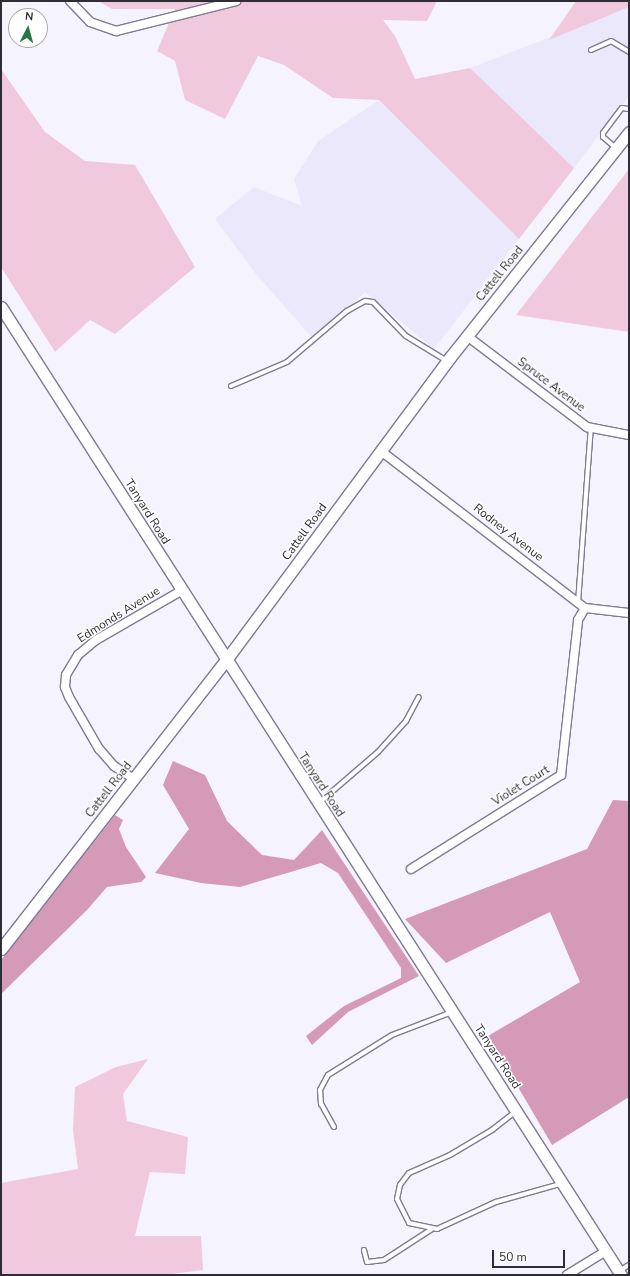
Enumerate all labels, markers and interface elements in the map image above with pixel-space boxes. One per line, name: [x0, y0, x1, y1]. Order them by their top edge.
north arrow: [8, 8, 48, 48]
text: N: [24, 9, 34, 24]
street label: Cattell Road: [473, 243, 527, 305]
street label: Spruce Avenue: [514, 355, 588, 415]
street label: Tanyard Road: [121, 477, 173, 547]
street label: Cattell Road: [280, 501, 330, 563]
street label: Rodney Avenue: [470, 501, 546, 565]
street label: Edmonds Avenue: [75, 584, 163, 646]
street label: Tanyard Road: [295, 750, 347, 820]
street label: Cattell Road: [83, 759, 135, 821]
street label: Violet Court: [490, 763, 552, 809]
street label: Tanyard Road: [471, 1022, 523, 1092]
scale bar: [494, 1242, 567, 1268]
text: 50 m: [499, 1249, 527, 1265]

